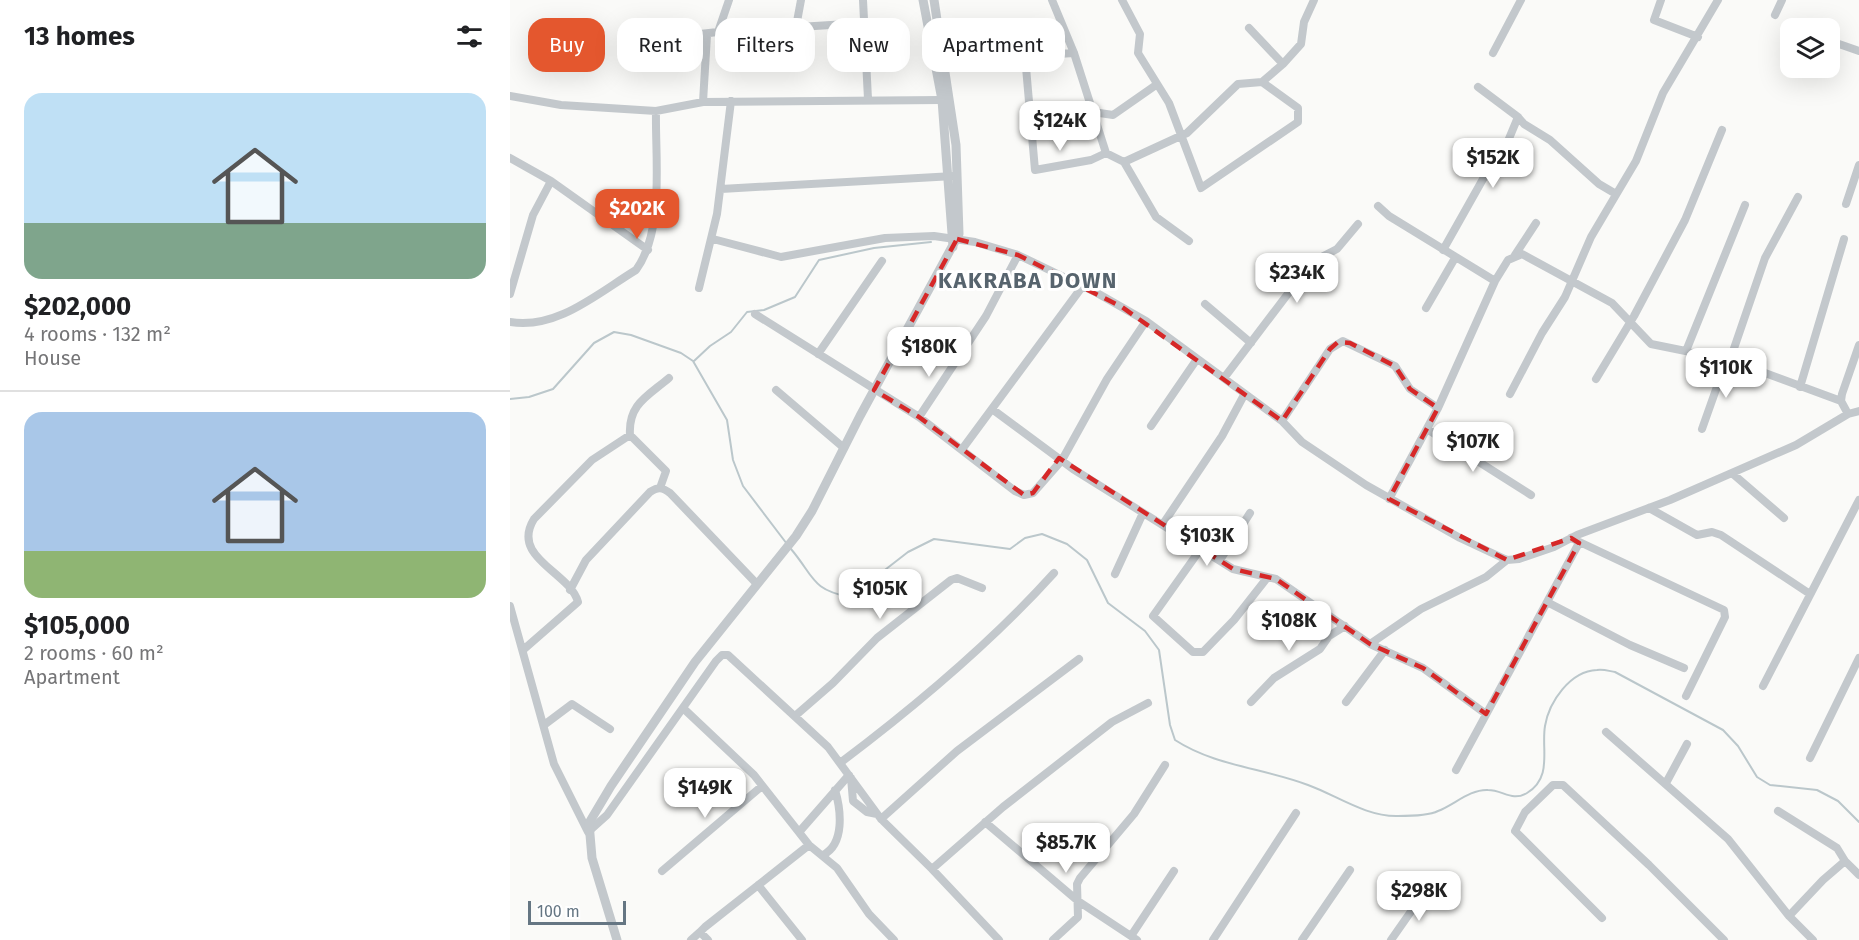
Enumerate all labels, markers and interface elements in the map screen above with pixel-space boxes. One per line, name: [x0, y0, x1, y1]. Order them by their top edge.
chip: Buy: [528, 18, 605, 72]
chip: Rent: [617, 18, 703, 72]
chip: Filters: [715, 18, 815, 72]
chip: New: [827, 18, 910, 72]
chip: Apartment: [922, 18, 1065, 72]
map controls: [1780, 18, 1840, 78]
button: layers: [1780, 18, 1840, 78]
icon: filters: [453, 20, 486, 53]
text: 13 homes: [24, 21, 135, 52]
pin: $124K: [1018, 101, 1102, 152]
text: $124K: [1033, 108, 1087, 132]
icon: home: [201, 132, 309, 240]
pin: $152K: [1451, 138, 1535, 189]
text: $152K: [1467, 145, 1519, 169]
pin: $202K: [595, 189, 679, 240]
text: $202K: [609, 196, 665, 220]
pin: $234K: [1255, 253, 1339, 304]
text: $234K: [1269, 260, 1325, 284]
district label: KAKRABA DOWN: [938, 267, 1118, 294]
text: $202,000: [24, 291, 131, 322]
text: 4 rooms · 132 m²: [24, 322, 171, 346]
pin: $180K: [887, 327, 971, 378]
text: $180K: [901, 334, 957, 358]
text: House: [24, 346, 81, 370]
pin: $110K: [1684, 348, 1768, 399]
text: $110K: [1700, 355, 1752, 379]
pin: $107K: [1431, 422, 1515, 473]
text: $107K: [1447, 429, 1499, 453]
icon: home: [201, 451, 309, 559]
pin: $103K: [1165, 516, 1249, 567]
text: $103K: [1180, 523, 1234, 547]
pin: $105K: [838, 569, 922, 620]
text: $105K: [853, 576, 907, 600]
pin: $108K: [1247, 601, 1331, 652]
text: $108K: [1261, 608, 1317, 632]
text: $105,000: [24, 610, 130, 641]
text: 2 rooms · 60 m²: [24, 641, 164, 665]
text: Apartment: [24, 665, 120, 689]
pin: $149K: [663, 768, 747, 819]
text: $149K: [678, 775, 732, 799]
pin: $85.7K: [1017, 823, 1115, 874]
text: $85.7K: [1036, 830, 1096, 854]
pin: $298K: [1377, 871, 1461, 922]
text: $298K: [1391, 878, 1447, 902]
scale bar: [528, 898, 626, 926]
text: 100 m: [537, 902, 580, 921]

